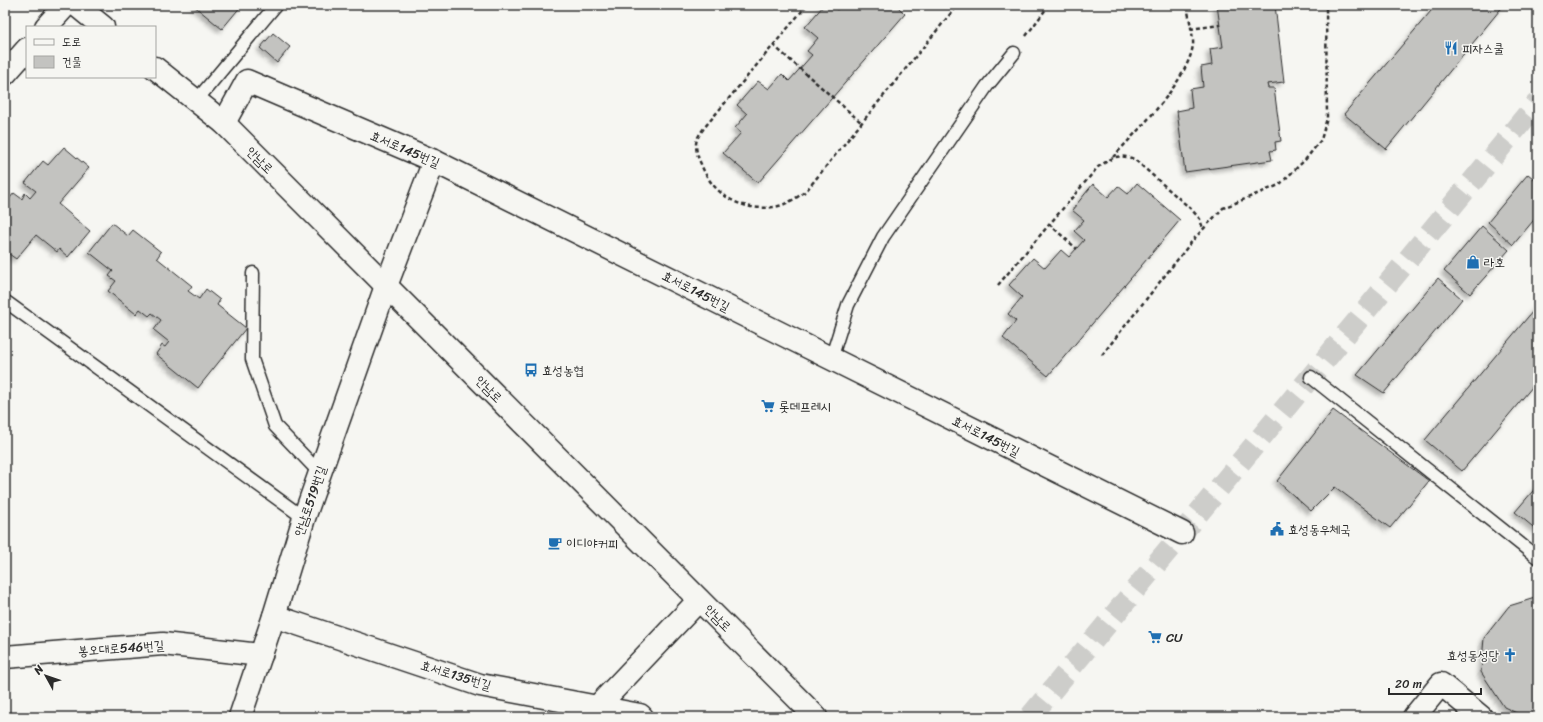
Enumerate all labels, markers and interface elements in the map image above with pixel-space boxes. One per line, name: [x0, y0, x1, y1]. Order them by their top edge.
legend: [26, 26, 156, 78]
text: 도로: [62, 31, 81, 53]
place label: 피자스쿨: [1462, 37, 1504, 60]
restaurant icon: 피자스쿨: [1443, 40, 1459, 56]
text: 건물: [62, 51, 82, 73]
street label: 효서로145번길: [366, 124, 444, 174]
street label: 안남로: [241, 141, 279, 179]
place label: 라호: [1484, 251, 1505, 274]
shop icon: 라호: [1465, 254, 1481, 270]
street label: 효서로145번길: [658, 264, 734, 318]
place label: 효성농협: [542, 359, 584, 382]
bus stop icon: 효성농협: [523, 362, 539, 378]
street label: 안남로: [470, 370, 508, 408]
place label: 롯데프레시: [779, 395, 831, 418]
supermarket icon: 롯데프레시: [760, 398, 776, 414]
street label: 효서로145번길: [948, 409, 1024, 463]
street label: 안남로519번길: [287, 462, 333, 540]
place label: 효성동우체국: [1288, 518, 1351, 541]
public building icon: 효성동우체국: [1269, 521, 1285, 537]
place label: 이디야커피: [566, 532, 618, 555]
cafe icon: 이디야커피: [547, 535, 563, 551]
street label: 안남로: [699, 599, 737, 637]
place label: CU: [1166, 626, 1183, 649]
supermarket icon: CU: [1147, 629, 1163, 645]
street label: 봉오대로546번길: [77, 634, 165, 662]
place label: 효성동성당: [1447, 644, 1500, 667]
church icon: 효성동성당: [1502, 647, 1518, 663]
street label: 효서로135번길: [418, 653, 494, 697]
north arrow: [26, 656, 66, 696]
text: N: [28, 661, 49, 680]
scale bar: [1389, 670, 1481, 696]
text: 20 m: [1395, 673, 1422, 695]

